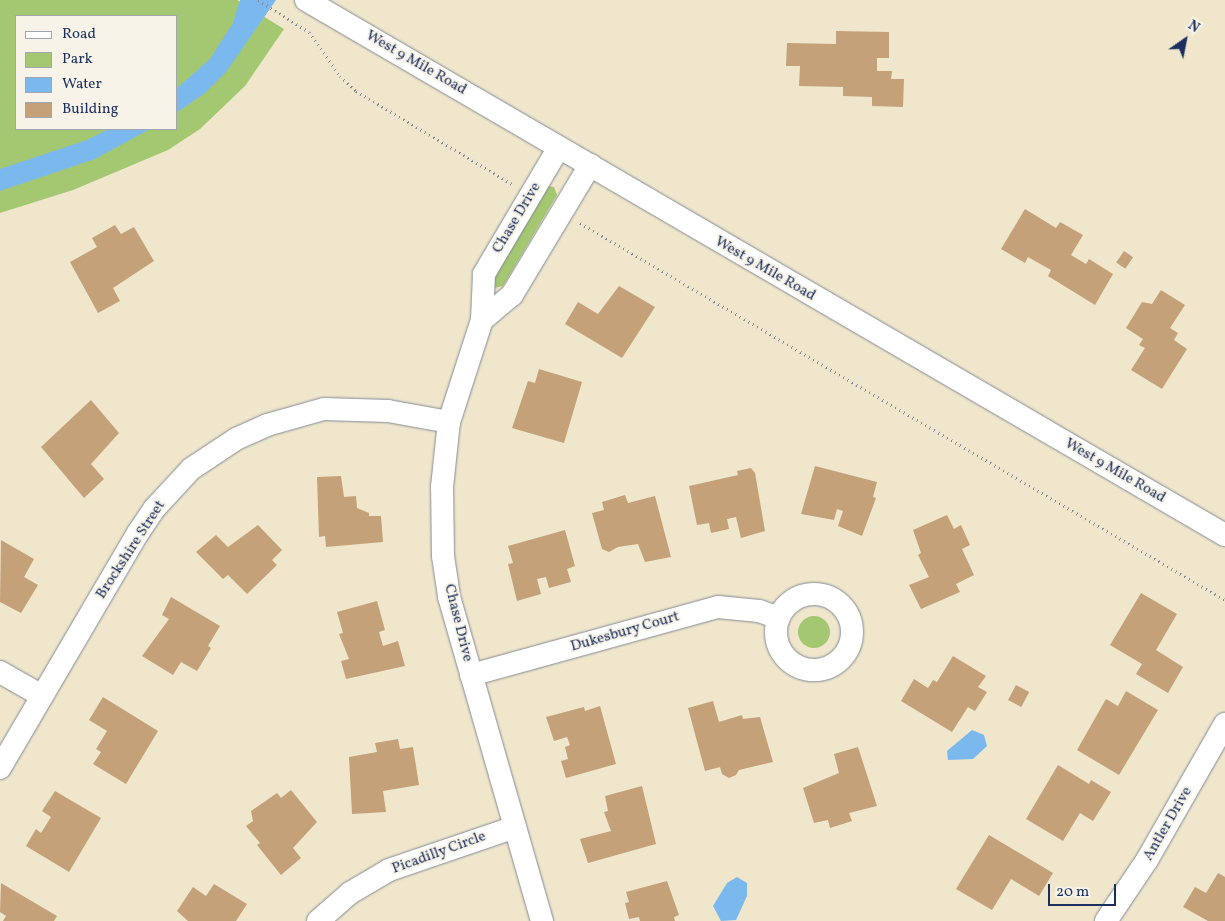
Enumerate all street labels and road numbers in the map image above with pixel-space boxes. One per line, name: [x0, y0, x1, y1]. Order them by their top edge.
street label: West 9 Mile Road: [362, 27, 470, 99]
street label: Chase Drive: [489, 179, 545, 257]
street label: West 9 Mile Road: [711, 233, 819, 305]
street label: West 9 Mile Road: [1061, 435, 1169, 507]
street label: Brockshire Street: [92, 497, 170, 603]
street label: Chase Drive: [440, 582, 476, 664]
street label: Dukesbury Court: [568, 608, 682, 656]
street label: Antler Drive: [1140, 784, 1196, 864]
street label: Picadilly Circle: [389, 828, 489, 878]

